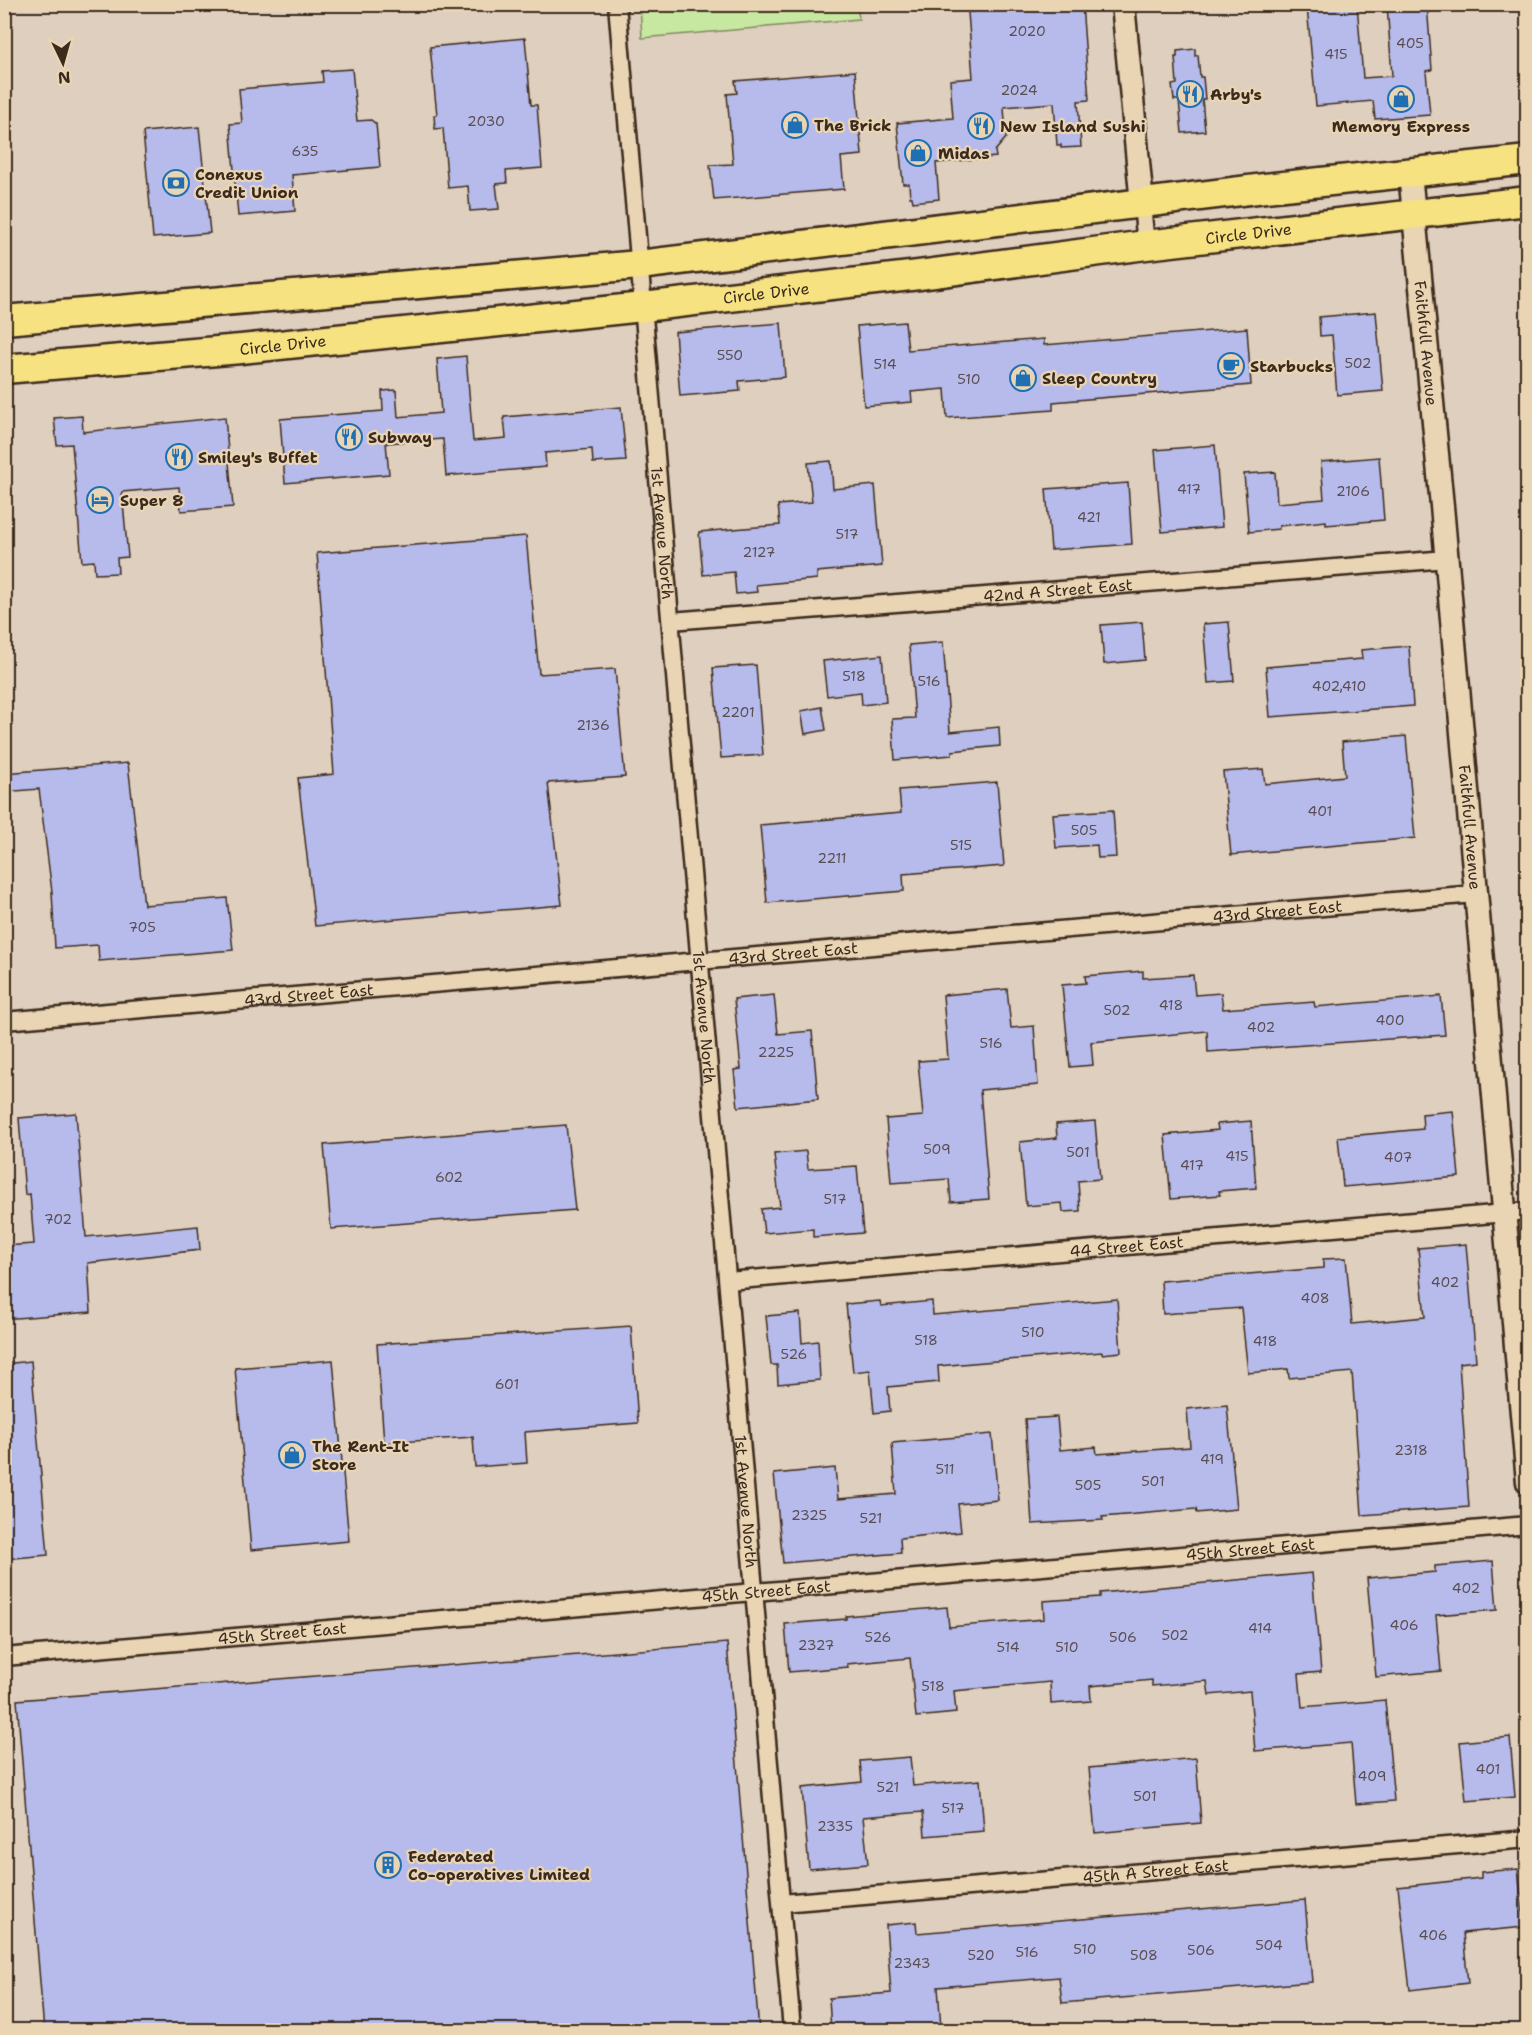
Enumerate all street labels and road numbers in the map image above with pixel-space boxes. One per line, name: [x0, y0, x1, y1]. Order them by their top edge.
street label: Circle Drive: [1204, 218, 1293, 249]
street label: Circle Drive: [722, 277, 811, 308]
street label: Faithfull Avenue: [1410, 280, 1443, 407]
street label: Circle Drive: [239, 330, 327, 360]
street label: 1st Avenue North: [646, 466, 679, 600]
street label: 42nd A Street East: [982, 574, 1133, 607]
street label: Faithfull Avenue: [1454, 764, 1486, 891]
street label: 43rd Street East: [1212, 895, 1343, 927]
street label: 43rd Street East: [727, 937, 859, 969]
street label: 1st Avenue North: [688, 950, 721, 1085]
street label: 43rd Street East: [243, 979, 375, 1011]
street label: 44 Street East: [1069, 1231, 1184, 1262]
street label: 1st Avenue North: [730, 1434, 763, 1569]
street label: 45th Street East: [1185, 1533, 1316, 1565]
street label: 45th Street East: [701, 1575, 832, 1607]
street label: 45th Street East: [217, 1617, 347, 1649]
street label: 45th A Street East: [1082, 1854, 1230, 1888]

